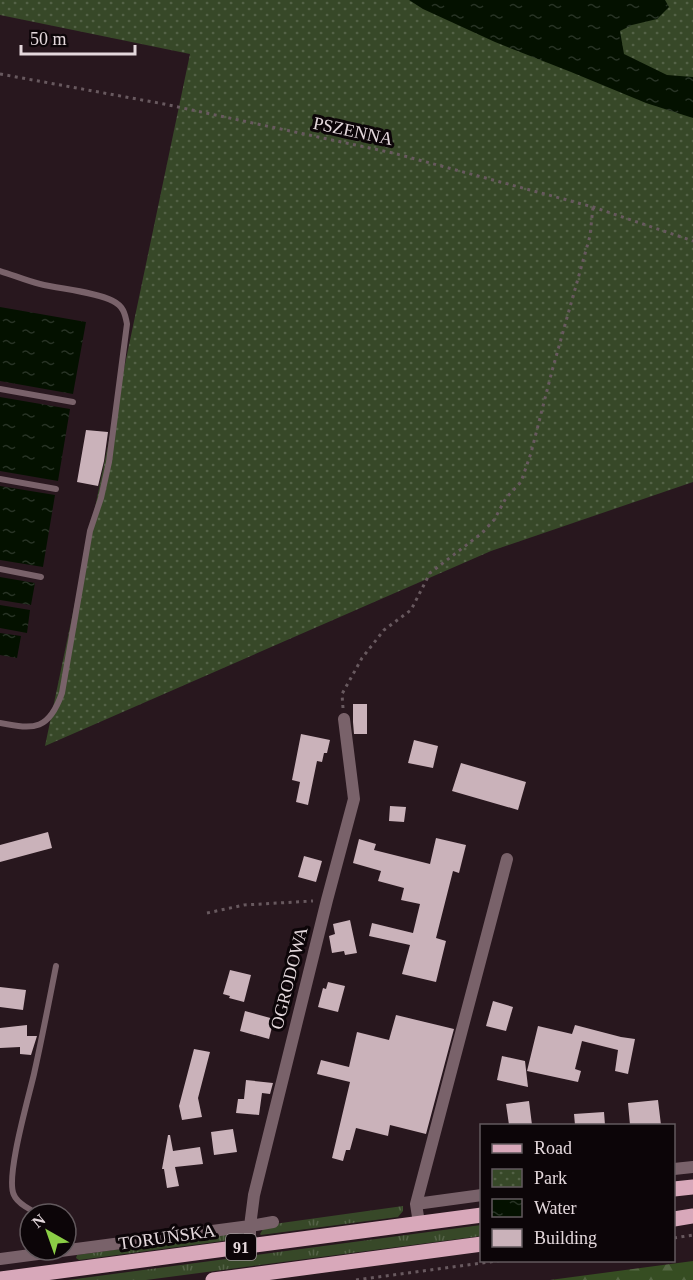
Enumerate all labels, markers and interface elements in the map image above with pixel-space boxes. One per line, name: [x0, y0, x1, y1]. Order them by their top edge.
scale bar: [21, 18, 135, 56]
text: 50 m: [30, 29, 67, 49]
street label: PSZENNA: [311, 113, 395, 149]
street label: OGRODOWA: [267, 925, 311, 1031]
legend: [480, 1124, 675, 1262]
text: Road: [534, 1138, 572, 1158]
text: Park: [534, 1168, 567, 1188]
text: Water: [534, 1198, 577, 1218]
north arrow: [18, 1202, 78, 1262]
text: N: [29, 1210, 49, 1231]
street label: TORUŃSKA: [117, 1219, 217, 1254]
text: Building: [534, 1228, 597, 1248]
road number: 91: [226, 1234, 256, 1260]

